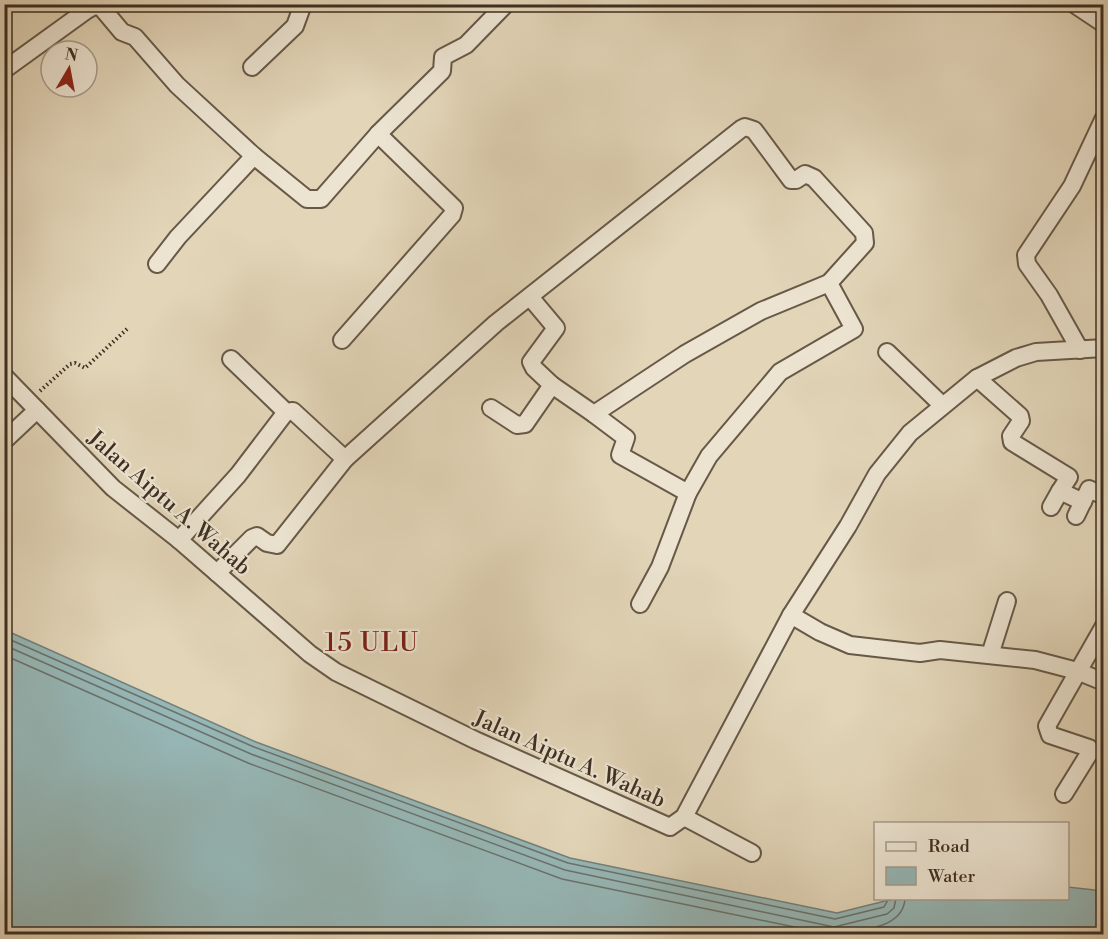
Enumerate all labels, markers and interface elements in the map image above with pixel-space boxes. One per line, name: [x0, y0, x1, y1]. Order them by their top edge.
north arrow: [39, 39, 99, 99]
text: N: [63, 44, 80, 66]
street label: Jalan Aiptu A. Wahab: [81, 424, 256, 581]
district label: 15 ULU: [325, 627, 419, 659]
street label: Jalan Aiptu A. Wahab: [468, 704, 670, 814]
legend: [874, 822, 1069, 900]
text: Road: [928, 835, 971, 858]
text: Water: [927, 865, 976, 888]

